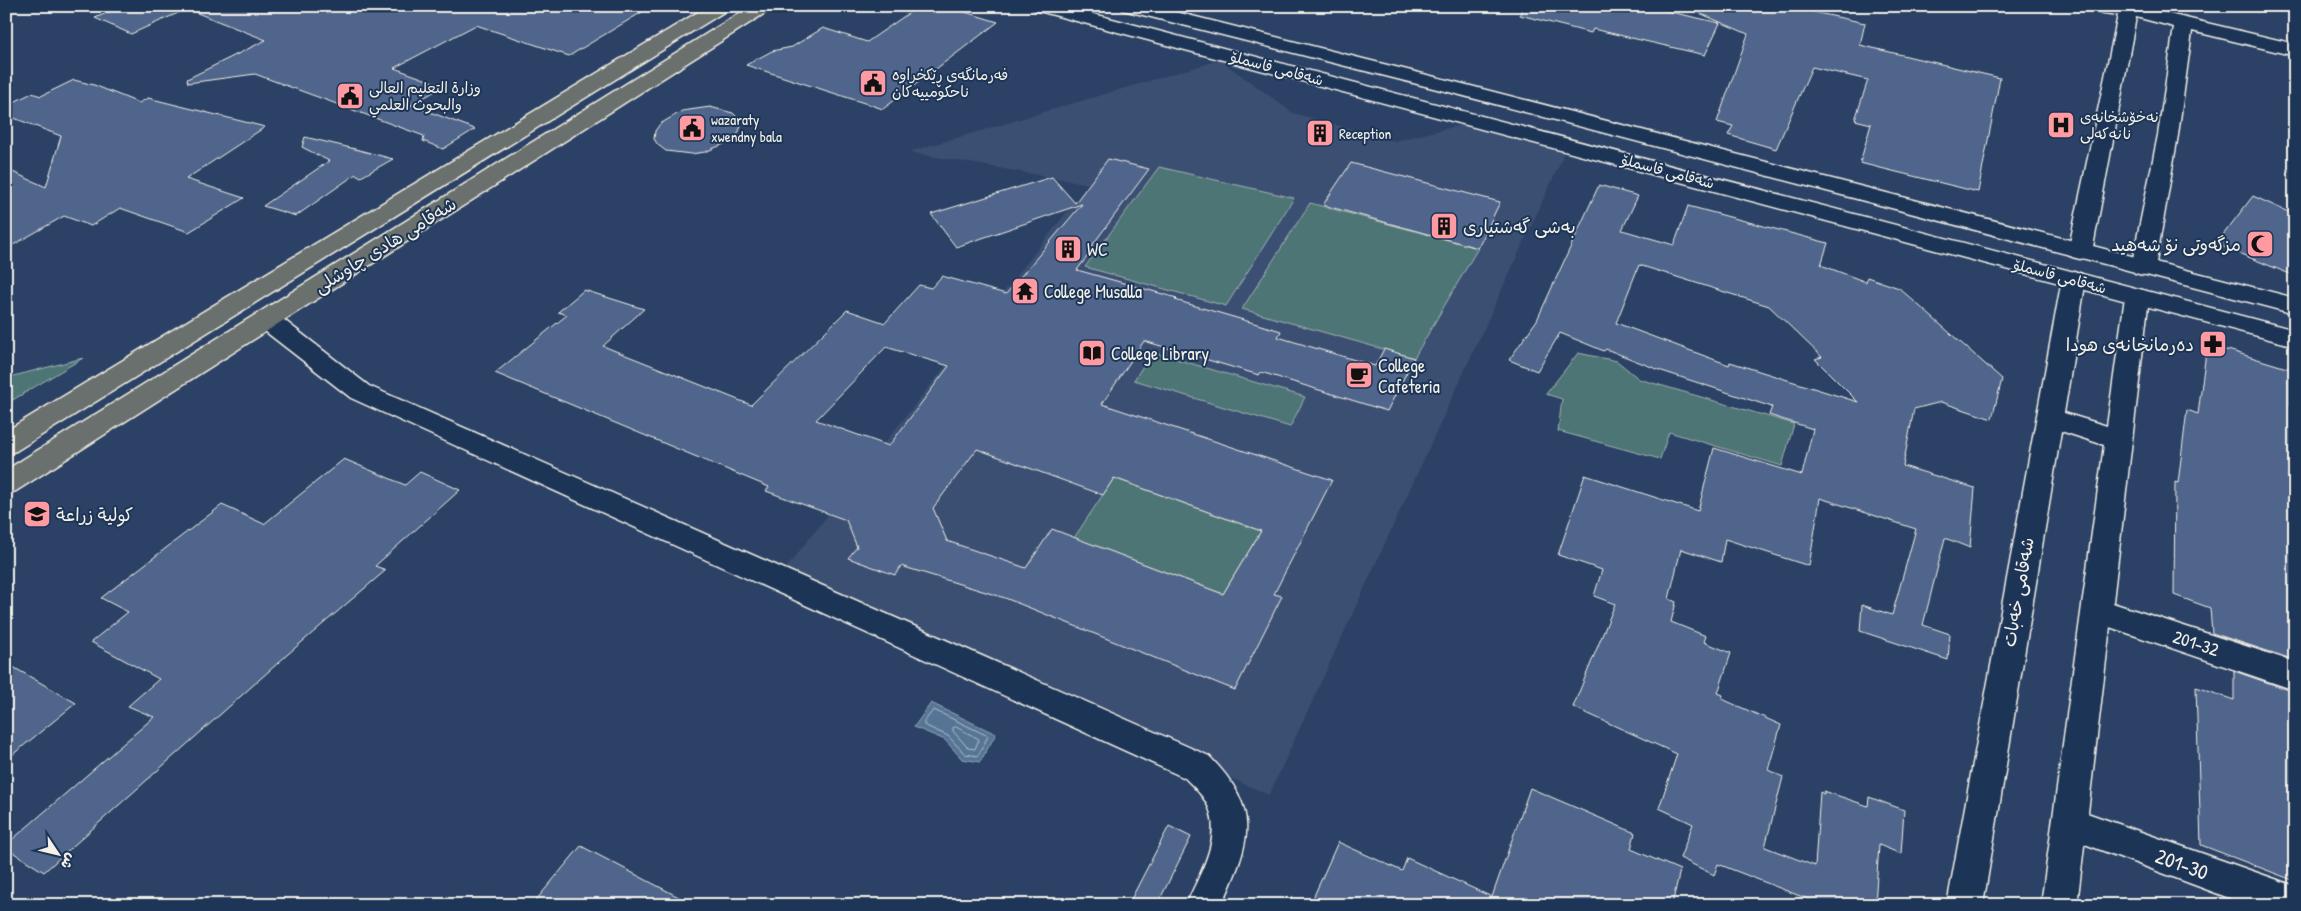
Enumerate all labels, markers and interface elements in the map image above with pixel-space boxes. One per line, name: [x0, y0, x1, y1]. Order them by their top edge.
street label: شەقامی قاسملۆ: [1227, 45, 1326, 90]
place label: فەرمانگەی ڕێکخراوە ناحکومییەکان: [892, 64, 1008, 102]
public building icon: فەرمانگەی ڕێکخراوە ناحکومییەکان: [858, 68, 888, 98]
place label: وزارة التعليم العالى والبحوث العلمي: [369, 77, 481, 118]
public building icon: وزارة التعليم العالى والبحوث العلمي: [335, 81, 365, 111]
place label: نەخۆشخانەی نانەکەلی: [2080, 106, 2159, 144]
place label: wazaraty xwendny bala: [711, 109, 782, 147]
hospital icon: نەخۆشخانەی نانەکەلی: [2046, 110, 2076, 140]
public building icon: wazaraty xwendny bala: [677, 113, 707, 143]
building icon: Reception: [1305, 118, 1335, 148]
place label: Reception: [1339, 123, 1392, 144]
street label: شەقامی قاسملۆ: [1618, 148, 1717, 193]
street label: شەقامی هادی چاوشلی: [309, 191, 461, 299]
building icon: بەشی گەشتیاری: [1429, 211, 1459, 241]
place label: بەشی گەشتیاری: [1463, 214, 1576, 239]
mosque icon: مزگەوتی نۆ شەهید: [2245, 229, 2275, 259]
place label: مزگەوتی نۆ شەهید: [2111, 232, 2241, 257]
building icon: WC: [1053, 234, 1083, 264]
place label: WC: [1087, 237, 1108, 262]
street label: شەقامی قاسملۆ: [2010, 253, 2109, 298]
temple icon: College Musalla: [1010, 276, 1040, 306]
place label: College Musalla: [1044, 279, 1142, 304]
pharmacy icon: دەرمانخانەی هودا: [2198, 329, 2228, 359]
place label: دەرمانخانەی هودا: [2066, 332, 2194, 357]
library icon: College Library: [1077, 338, 1107, 368]
place label: College Library: [1111, 341, 1209, 366]
place label: College Cafeteria: [1378, 353, 1440, 399]
cafe icon: College Cafeteria: [1344, 360, 1374, 390]
school or university icon: كولية زراعة: [22, 499, 52, 529]
place label: كولية زراعة: [56, 502, 134, 527]
street label: شەقامی خەبات: [1996, 535, 2040, 649]
street label: 201-32: [2170, 624, 2223, 662]
north arrow: [32, 828, 82, 878]
street label: 201-30: [2152, 841, 2212, 887]
text: ش: [57, 850, 81, 874]

